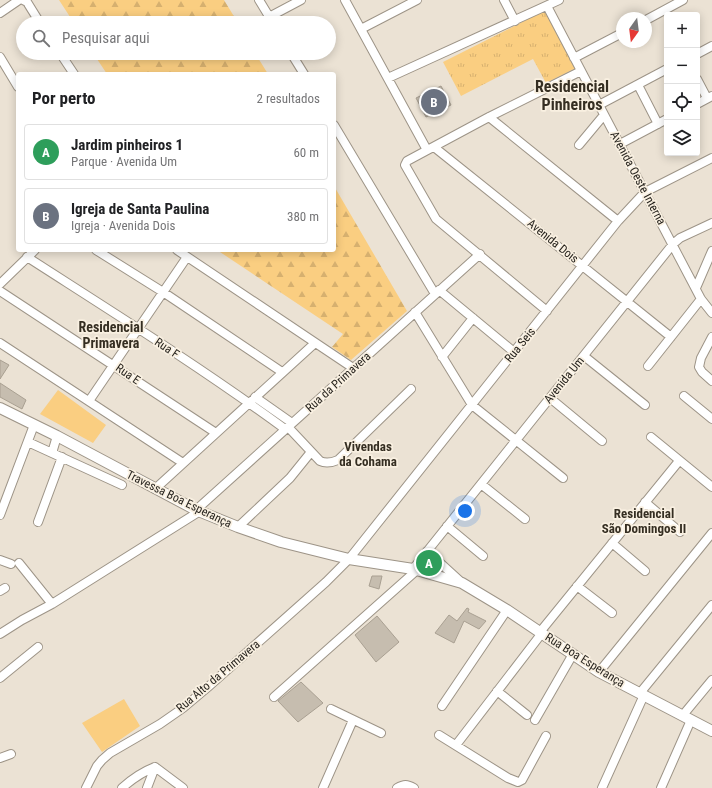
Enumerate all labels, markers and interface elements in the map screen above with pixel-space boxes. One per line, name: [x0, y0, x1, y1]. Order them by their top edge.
north arrow: [616, 12, 652, 48]
map controls: [664, 12, 700, 156]
button: +: [664, 12, 700, 48]
search box: [16, 16, 336, 60]
icon: search: [30, 27, 52, 49]
text: Pesquisar aqui: [62, 29, 150, 47]
button: −: [664, 48, 700, 84]
district label: Residencial Pinheiros: [535, 77, 609, 114]
button: locate: [664, 84, 700, 120]
pin: B: [421, 87, 447, 117]
text: Por perto: [32, 88, 96, 108]
text: 2 resultados: [256, 91, 320, 106]
button: layers: [664, 120, 700, 156]
street label: Avenida Oeste Interna: [607, 129, 669, 227]
text: Jardim pinheiros 1: [71, 136, 183, 154]
text: A: [42, 145, 50, 160]
text: 60 m: [293, 145, 319, 160]
text: Parque · Avenida Um: [71, 154, 177, 169]
text: Igreja de Santa Paulina: [71, 200, 209, 218]
text: B: [42, 209, 50, 224]
text: 380 m: [287, 209, 319, 224]
street label: Avenida Dois: [525, 216, 581, 266]
text: Igreja · Avenida Dois: [71, 218, 175, 233]
district label: Residencial Primavera: [79, 319, 143, 351]
street label: Rua Seis: [502, 325, 538, 365]
street label: Rua F: [152, 335, 182, 361]
street label: Rua da Primavera: [303, 349, 374, 415]
street label: Avenida Um: [541, 354, 587, 406]
street label: Rua E: [113, 361, 143, 387]
district label: Vivendas da Cohama: [339, 439, 397, 469]
street label: Travessa Boa Esperança: [124, 467, 234, 531]
your location: [455, 501, 475, 521]
district label: Residencial São Domingos II: [602, 506, 686, 536]
pin: A: [416, 548, 442, 578]
street label: Rua Boa Esperança: [543, 630, 628, 690]
street label: Rua Alto da Primavera: [173, 637, 263, 715]

